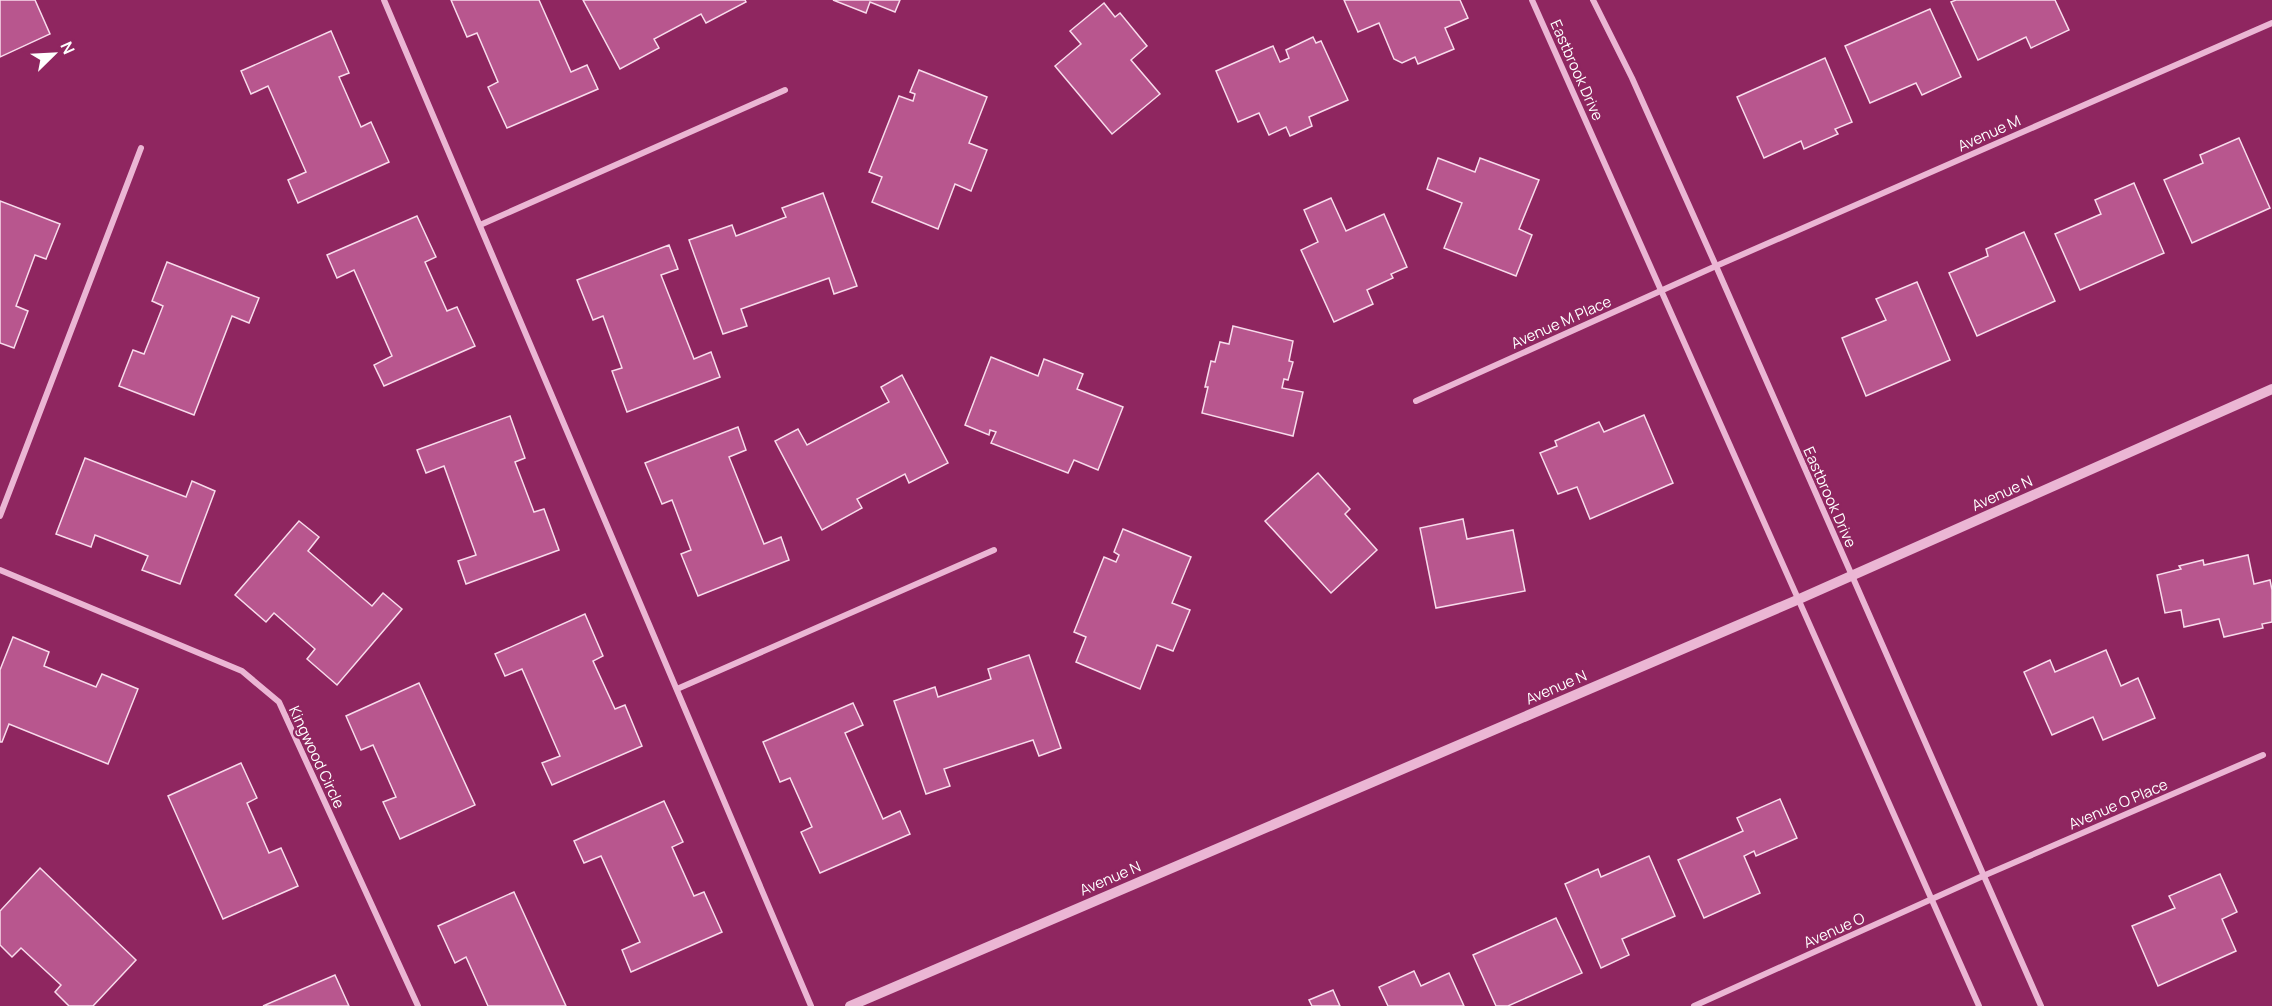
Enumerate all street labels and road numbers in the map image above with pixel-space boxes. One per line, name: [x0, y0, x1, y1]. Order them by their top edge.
street label: Eastbrook Drive: [1545, 16, 1609, 124]
street label: Avenue M: [1954, 110, 2024, 156]
street label: Avenue M Place: [1508, 290, 1615, 353]
street label: Eastbrook Drive: [1798, 443, 1862, 551]
street label: Avenue N: [1968, 470, 2036, 516]
street label: Avenue N: [1522, 665, 1590, 709]
street label: Kingwood Circle: [284, 702, 350, 812]
street label: Avenue O Place: [2065, 774, 2171, 834]
street label: Avenue N: [1076, 856, 1144, 900]
street label: Avenue O: [1800, 907, 1868, 953]

